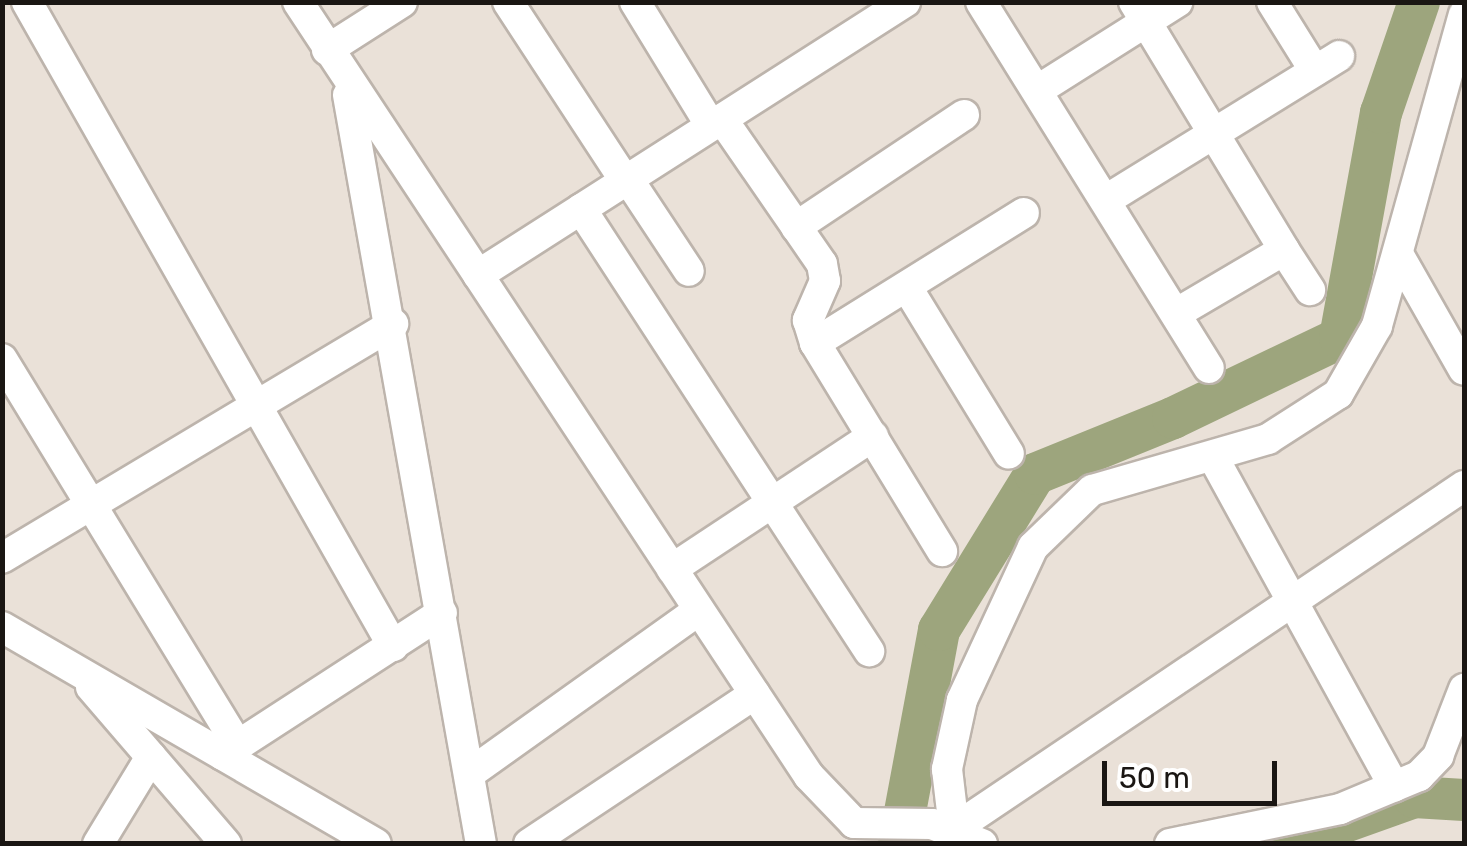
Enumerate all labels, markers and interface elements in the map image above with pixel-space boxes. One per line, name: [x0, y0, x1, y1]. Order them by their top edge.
scale bar: [1107, 741, 1282, 803]
text: 50 m: [1119, 760, 1190, 796]

